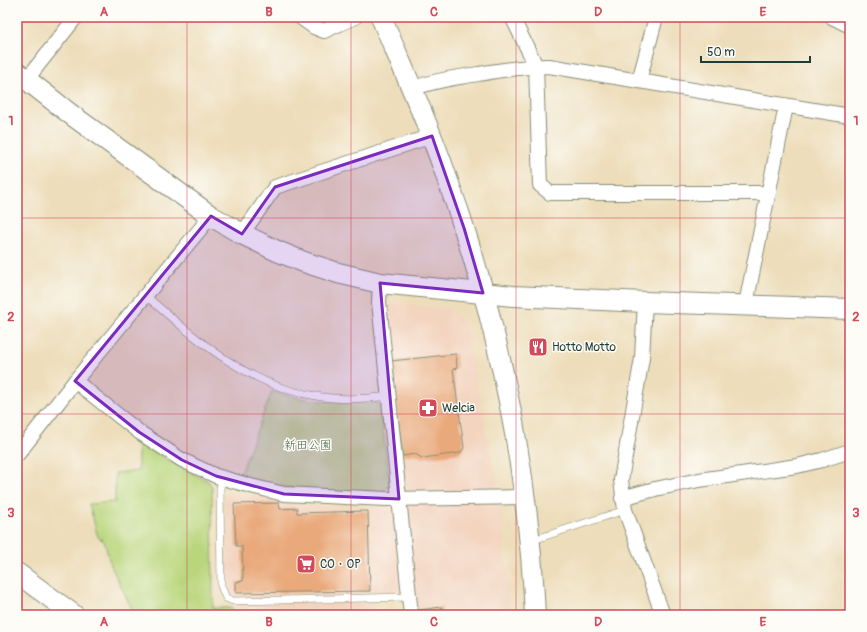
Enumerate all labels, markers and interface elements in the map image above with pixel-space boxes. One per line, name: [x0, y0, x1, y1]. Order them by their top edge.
text: A: [100, 4, 109, 20]
text: B: [265, 4, 273, 20]
text: C: [430, 4, 438, 20]
text: D: [594, 4, 602, 20]
text: E: [760, 4, 767, 20]
scale bar: [701, 38, 810, 64]
text: 50 m: [707, 45, 735, 60]
text: 1: [8, 113, 14, 129]
text: 1: [853, 113, 859, 129]
text: 2: [7, 309, 15, 325]
text: 2: [852, 309, 860, 325]
restaurant icon: Hotto Motto: [527, 336, 549, 358]
place label: Hotto Motto: [552, 340, 617, 355]
pharmacy icon: Welcia: [417, 397, 439, 419]
place label: Welcia: [442, 401, 475, 416]
park label: 新田公園: [284, 438, 332, 453]
text: 3: [7, 505, 15, 521]
text: 3: [852, 505, 860, 521]
supermarket icon: CO・OP: [295, 553, 317, 575]
place label: CO・OP: [320, 557, 361, 572]
text: A: [100, 614, 109, 630]
text: B: [265, 614, 273, 630]
text: C: [430, 614, 438, 630]
text: D: [594, 614, 602, 630]
text: E: [760, 614, 767, 630]

